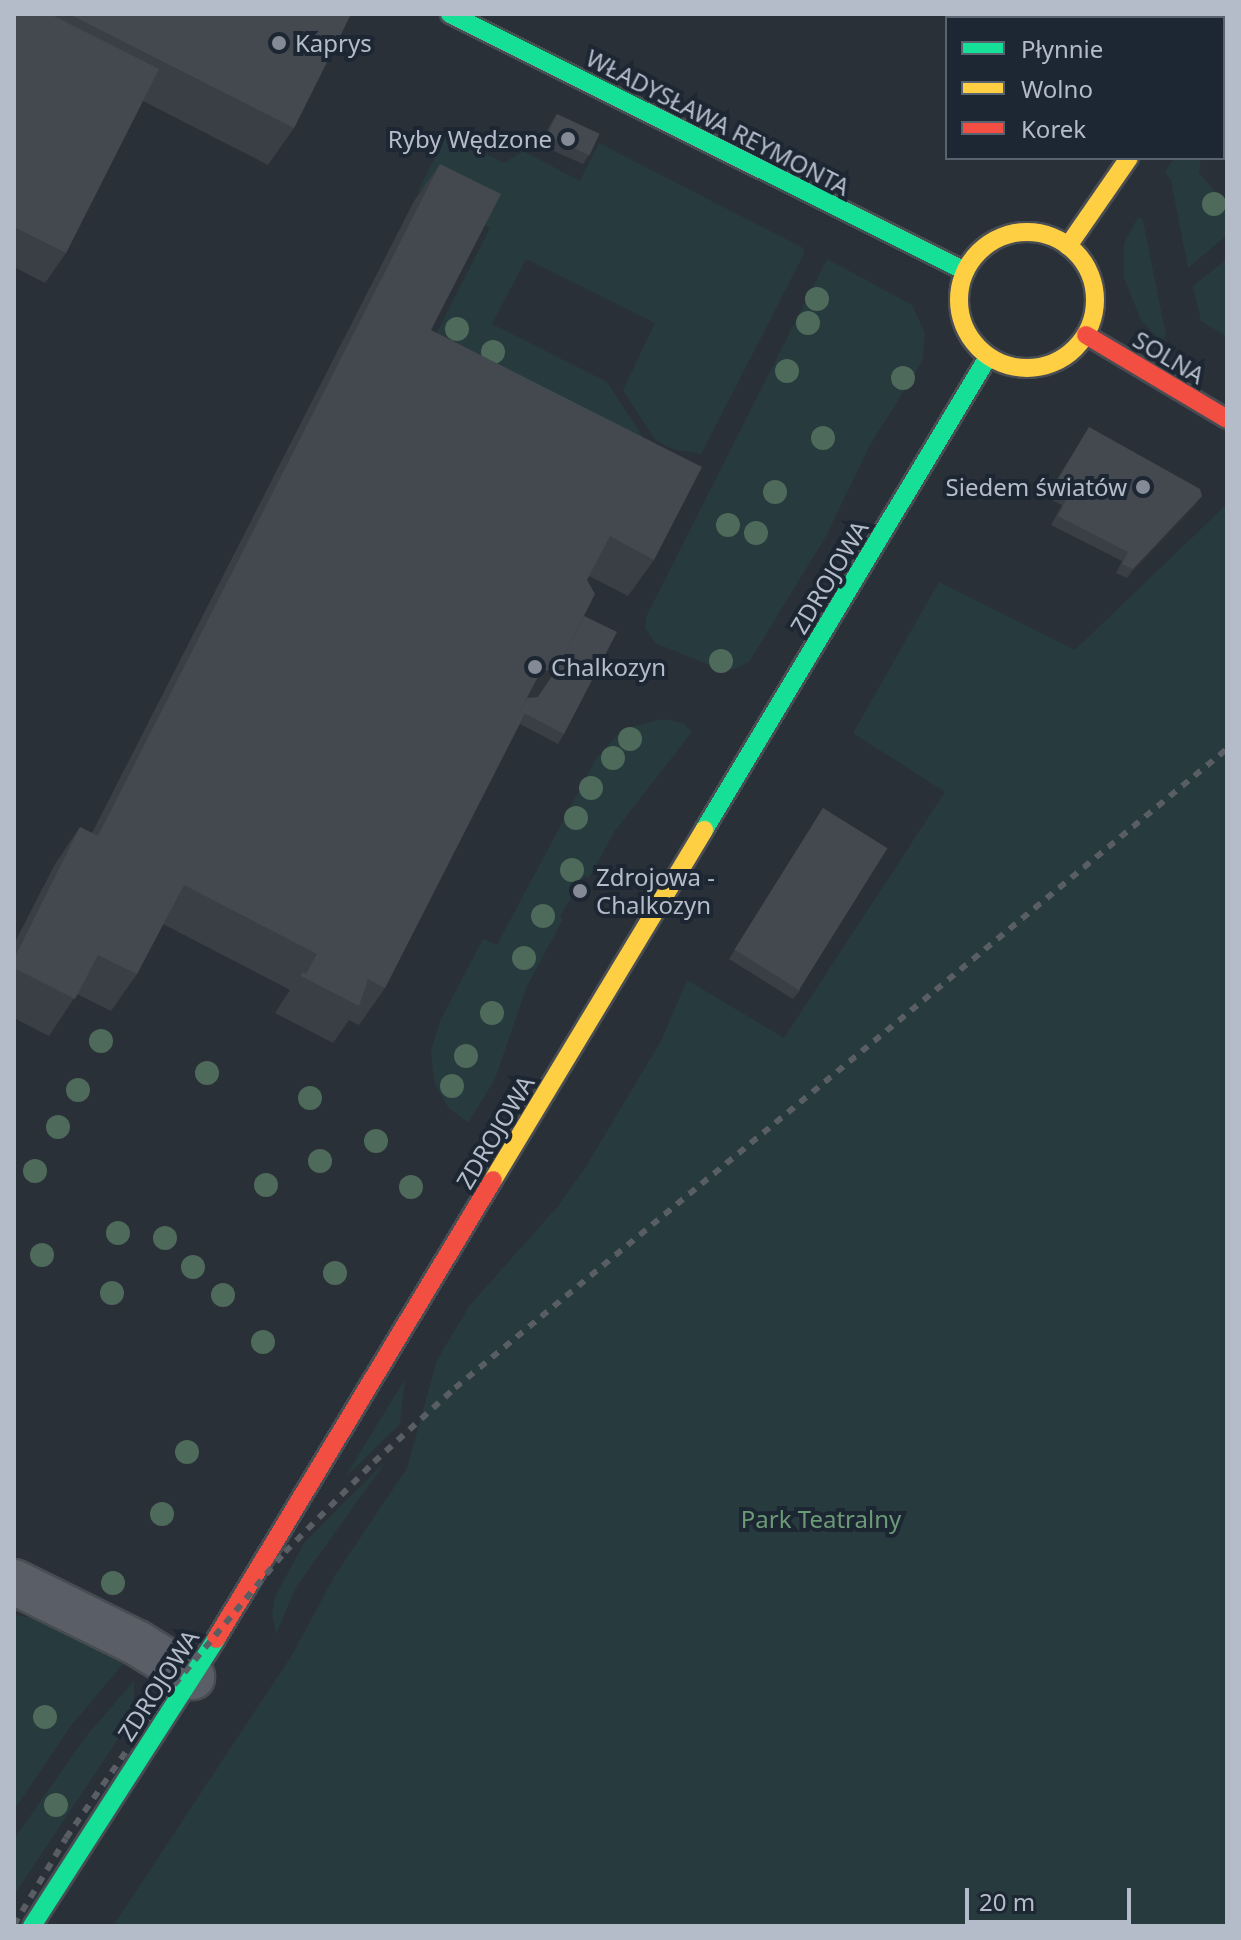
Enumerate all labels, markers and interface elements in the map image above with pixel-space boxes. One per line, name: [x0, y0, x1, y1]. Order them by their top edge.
legend: [945, 16, 1225, 160]
place label: Kaprys: [295, 29, 372, 57]
text: Płynnie: [1021, 32, 1103, 65]
marker: Kaprys: [270, 34, 288, 52]
street label: WŁADYSŁAWA REYMONTA: [581, 43, 855, 201]
text: Wolno: [1021, 72, 1093, 105]
text: Korek: [1021, 112, 1086, 145]
place label: Ryby Wędzone: [388, 125, 552, 153]
marker: Ryby Wędzone: [559, 130, 577, 148]
street label: SOLNA: [1128, 325, 1210, 389]
place label: Siedem światów: [946, 473, 1127, 501]
marker: Siedem światów: [1134, 478, 1152, 496]
street label: ZDROJOWA: [784, 515, 874, 639]
place label: Chalkozyn: [551, 653, 666, 681]
marker: Chalkozyn: [526, 658, 544, 676]
place label: Zdrojowa - Chalkozyn: [596, 863, 715, 919]
marker: Zdrojowa - Chalkozyn: [571, 882, 589, 900]
street label: ZDROJOWA: [450, 1070, 540, 1194]
park label: Park Teatralny: [741, 1505, 901, 1533]
street label: ZDROJOWA: [111, 1624, 205, 1746]
scale bar: [969, 1872, 1135, 1922]
text: 20 m: [979, 1885, 1035, 1918]

